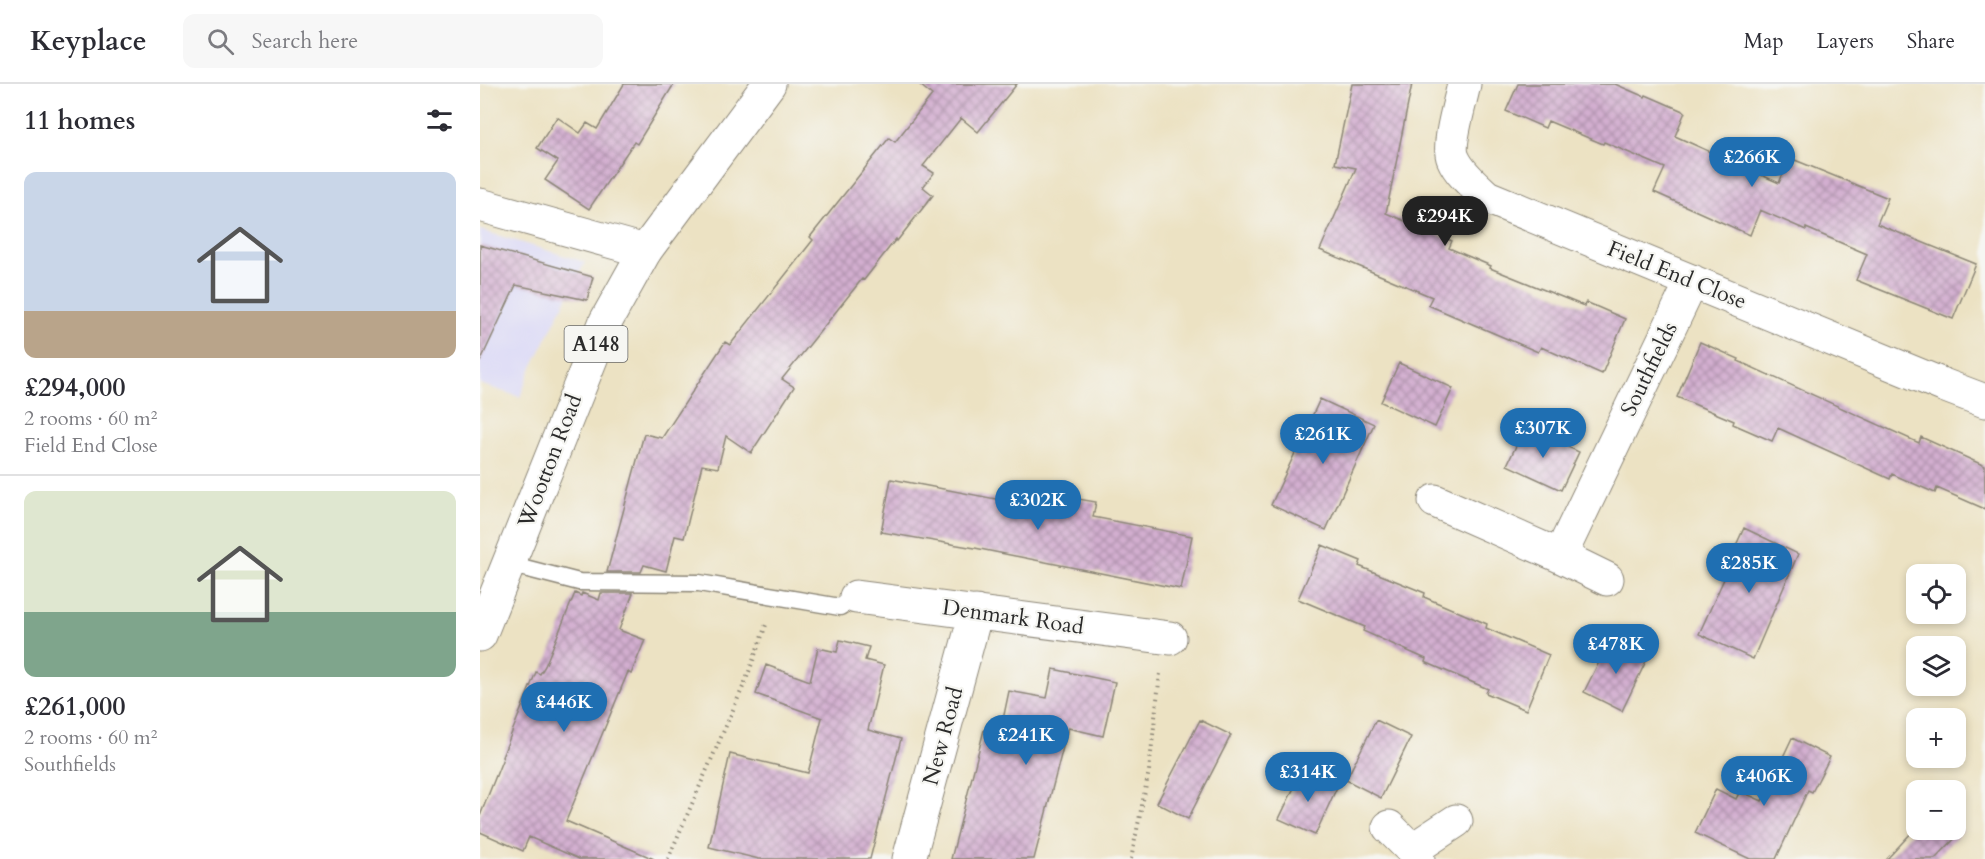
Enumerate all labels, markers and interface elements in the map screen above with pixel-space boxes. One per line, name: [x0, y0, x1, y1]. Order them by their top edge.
search box: [183, 14, 603, 68]
text: Keyplace: [30, 22, 147, 60]
icon: search: [204, 25, 237, 58]
text: Search here: [252, 26, 358, 56]
text: Map: [1744, 27, 1784, 56]
text: Layers: [1817, 27, 1874, 56]
text: Share: [1907, 27, 1955, 56]
text: 11 homes: [24, 103, 135, 138]
icon: filters: [423, 104, 456, 137]
pin: £266K: [1710, 137, 1794, 188]
text: £266K: [1723, 143, 1781, 170]
pin: £294K: [1403, 196, 1487, 247]
text: £294K: [1416, 202, 1474, 229]
icon: home: [186, 211, 294, 319]
street label: Field End Close: [1603, 234, 1751, 316]
street label: Southfields: [1613, 317, 1685, 421]
road number: A148: [564, 326, 628, 362]
text: £294,000: [24, 370, 126, 405]
street label: Wootton Road: [510, 390, 589, 533]
text: 2 rooms · 60 m²: [24, 405, 157, 432]
pin: £307K: [1501, 408, 1585, 459]
pin: £261K: [1281, 414, 1365, 465]
text: £307K: [1514, 414, 1572, 441]
text: £261K: [1294, 420, 1352, 447]
text: Field End Close: [24, 432, 158, 459]
pin: £302K: [996, 480, 1080, 531]
text: £302K: [1009, 486, 1067, 513]
icon: home: [186, 530, 294, 638]
pin: £285K: [1707, 543, 1791, 594]
text: £285K: [1720, 549, 1778, 576]
map controls: [1906, 564, 1966, 840]
button: locate: [1906, 564, 1966, 624]
street label: Denmark Road: [940, 592, 1086, 642]
pin: £478K: [1574, 624, 1658, 675]
text: £478K: [1587, 630, 1645, 657]
button: layers: [1906, 636, 1966, 696]
pin: £446K: [522, 682, 606, 733]
street label: New Road: [915, 683, 971, 788]
text: £446K: [535, 688, 593, 715]
text: £261,000: [24, 689, 126, 724]
button: +: [1906, 708, 1966, 768]
pin: £241K: [984, 715, 1068, 766]
text: £241K: [997, 721, 1055, 748]
text: 2 rooms · 60 m²: [24, 724, 157, 751]
text: Southfields: [24, 751, 116, 778]
pin: £314K: [1266, 752, 1350, 803]
pin: £406K: [1722, 756, 1806, 807]
text: £314K: [1279, 758, 1337, 785]
text: £406K: [1735, 762, 1793, 789]
button: −: [1906, 780, 1966, 840]

